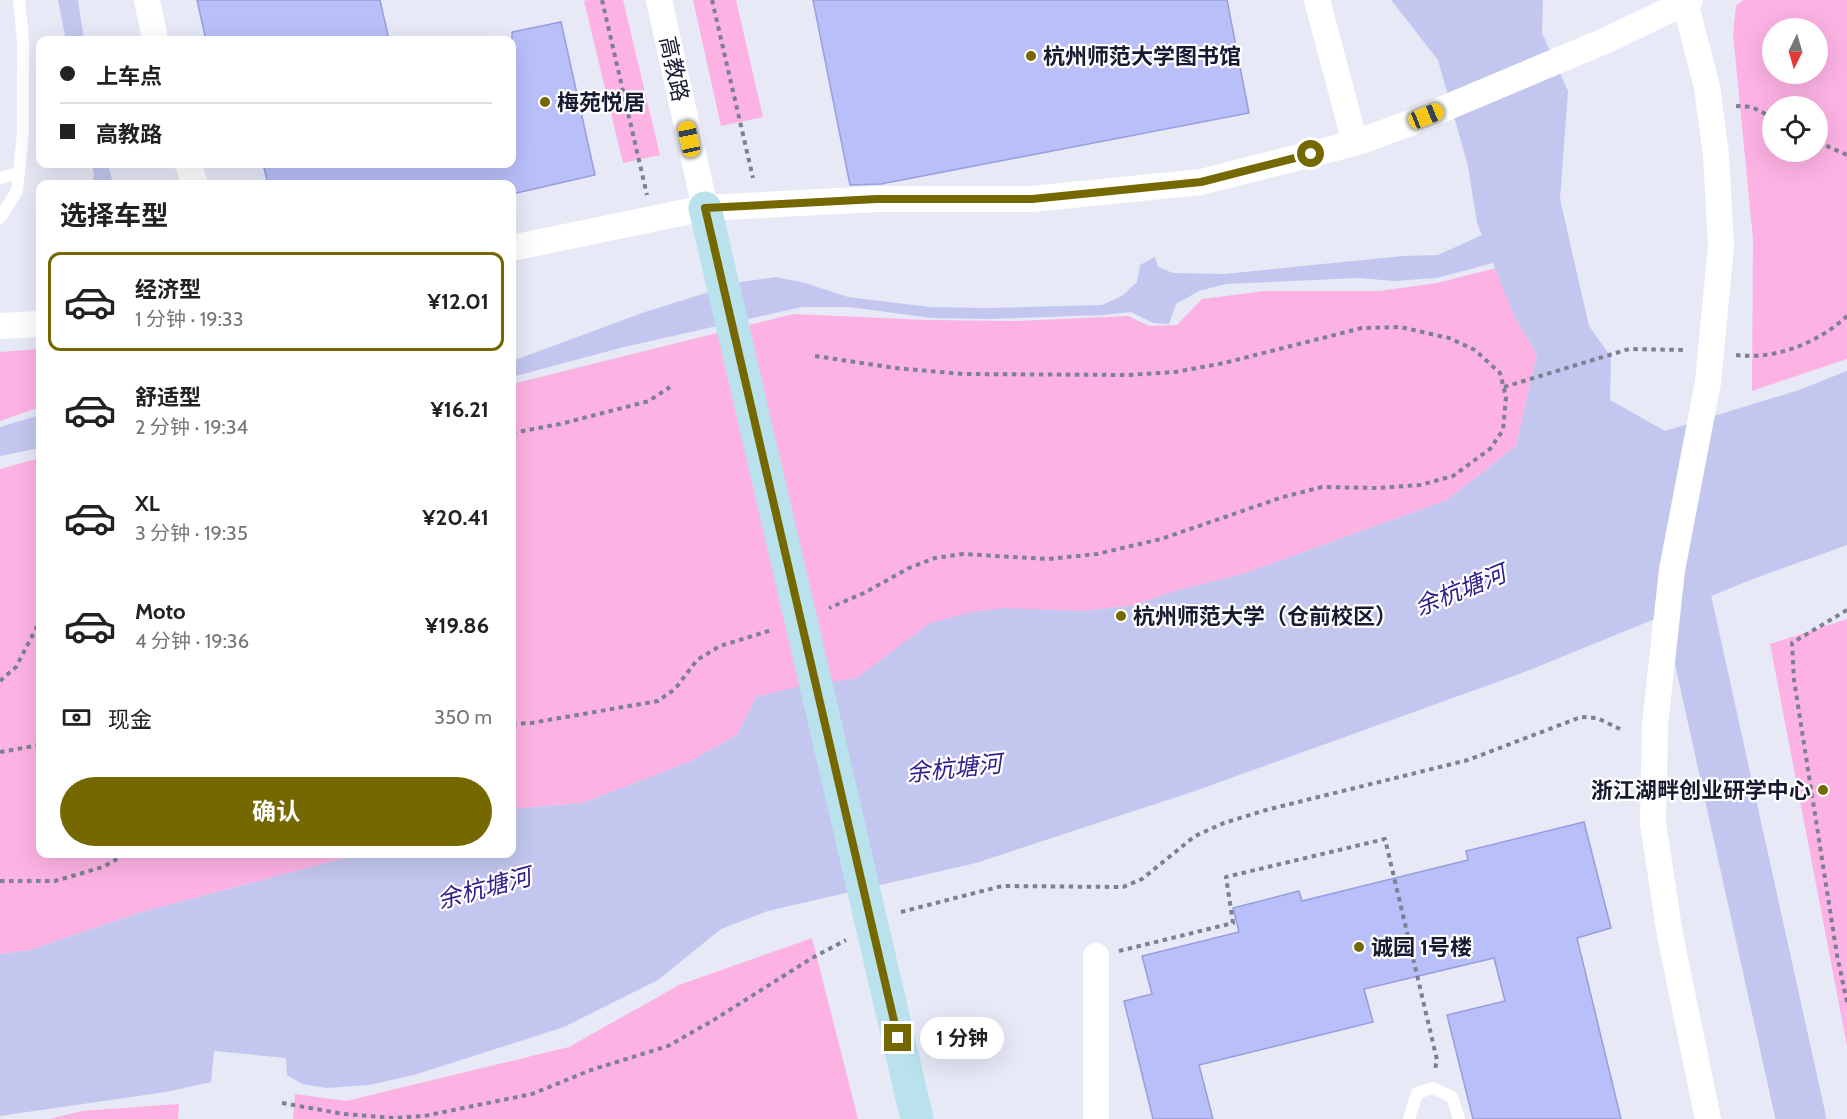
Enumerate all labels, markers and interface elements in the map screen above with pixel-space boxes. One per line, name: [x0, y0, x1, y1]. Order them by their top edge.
north arrow: [1762, 18, 1828, 84]
map controls: [1762, 18, 1828, 162]
street label: 高教路: [654, 34, 694, 104]
place label: 杭州师范大学图书馆: [1043, 43, 1241, 70]
marker: 杭州师范大学图书馆: [1024, 49, 1038, 63]
text: 上车点: [96, 63, 162, 90]
place label: 梅苑悦居: [557, 89, 645, 116]
marker: 梅苑悦居: [538, 95, 552, 109]
button: locate: [1762, 96, 1828, 162]
car: [1406, 101, 1446, 131]
car: [676, 120, 702, 158]
text: 高教路: [96, 121, 162, 148]
route start: [1297, 140, 1324, 167]
text: 选择车型: [60, 199, 168, 232]
icon: car: [63, 275, 117, 329]
text: 经济型: [135, 276, 201, 303]
text: ¥12.01: [428, 288, 489, 315]
text: 1 分钟 · 19:33: [135, 307, 243, 331]
icon: car: [63, 383, 117, 437]
text: 舒适型: [135, 384, 201, 411]
text: ¥16.21: [431, 396, 489, 423]
text: 2 分钟 · 19:34: [135, 415, 248, 439]
text: XL: [135, 490, 160, 517]
icon: car: [63, 491, 117, 545]
text: ¥20.41: [422, 504, 489, 531]
text: 3 分钟 · 19:35: [135, 521, 248, 545]
water label: 余杭塘河: [1410, 557, 1514, 621]
text: Moto: [135, 598, 186, 625]
icon: car: [63, 599, 117, 653]
place label: 杭州师范大学（仓前校区）: [1133, 603, 1397, 630]
marker: 杭州师范大学（仓前校区）: [1114, 609, 1128, 623]
text: ¥19.86: [425, 612, 489, 639]
text: 4 分钟 · 19:36: [135, 629, 249, 653]
icon: cash: [60, 701, 93, 734]
text: 350 m: [434, 705, 492, 729]
text: 现金: [108, 706, 152, 733]
water label: 余杭塘河: [905, 748, 1007, 787]
button: 确认: [60, 777, 492, 846]
place label: 浙江湖畔创业研学中心: [1591, 777, 1811, 804]
marker: 浙江湖畔创业研学中心: [1816, 783, 1830, 797]
water label: 余杭塘河: [434, 861, 538, 914]
place label: 诚园 1号楼: [1371, 934, 1472, 961]
marker: 诚园 1号楼: [1352, 940, 1366, 954]
callout: 1 分钟: [919, 1017, 1003, 1059]
route end: [884, 1024, 911, 1051]
text: 1 分钟: [936, 1026, 988, 1050]

